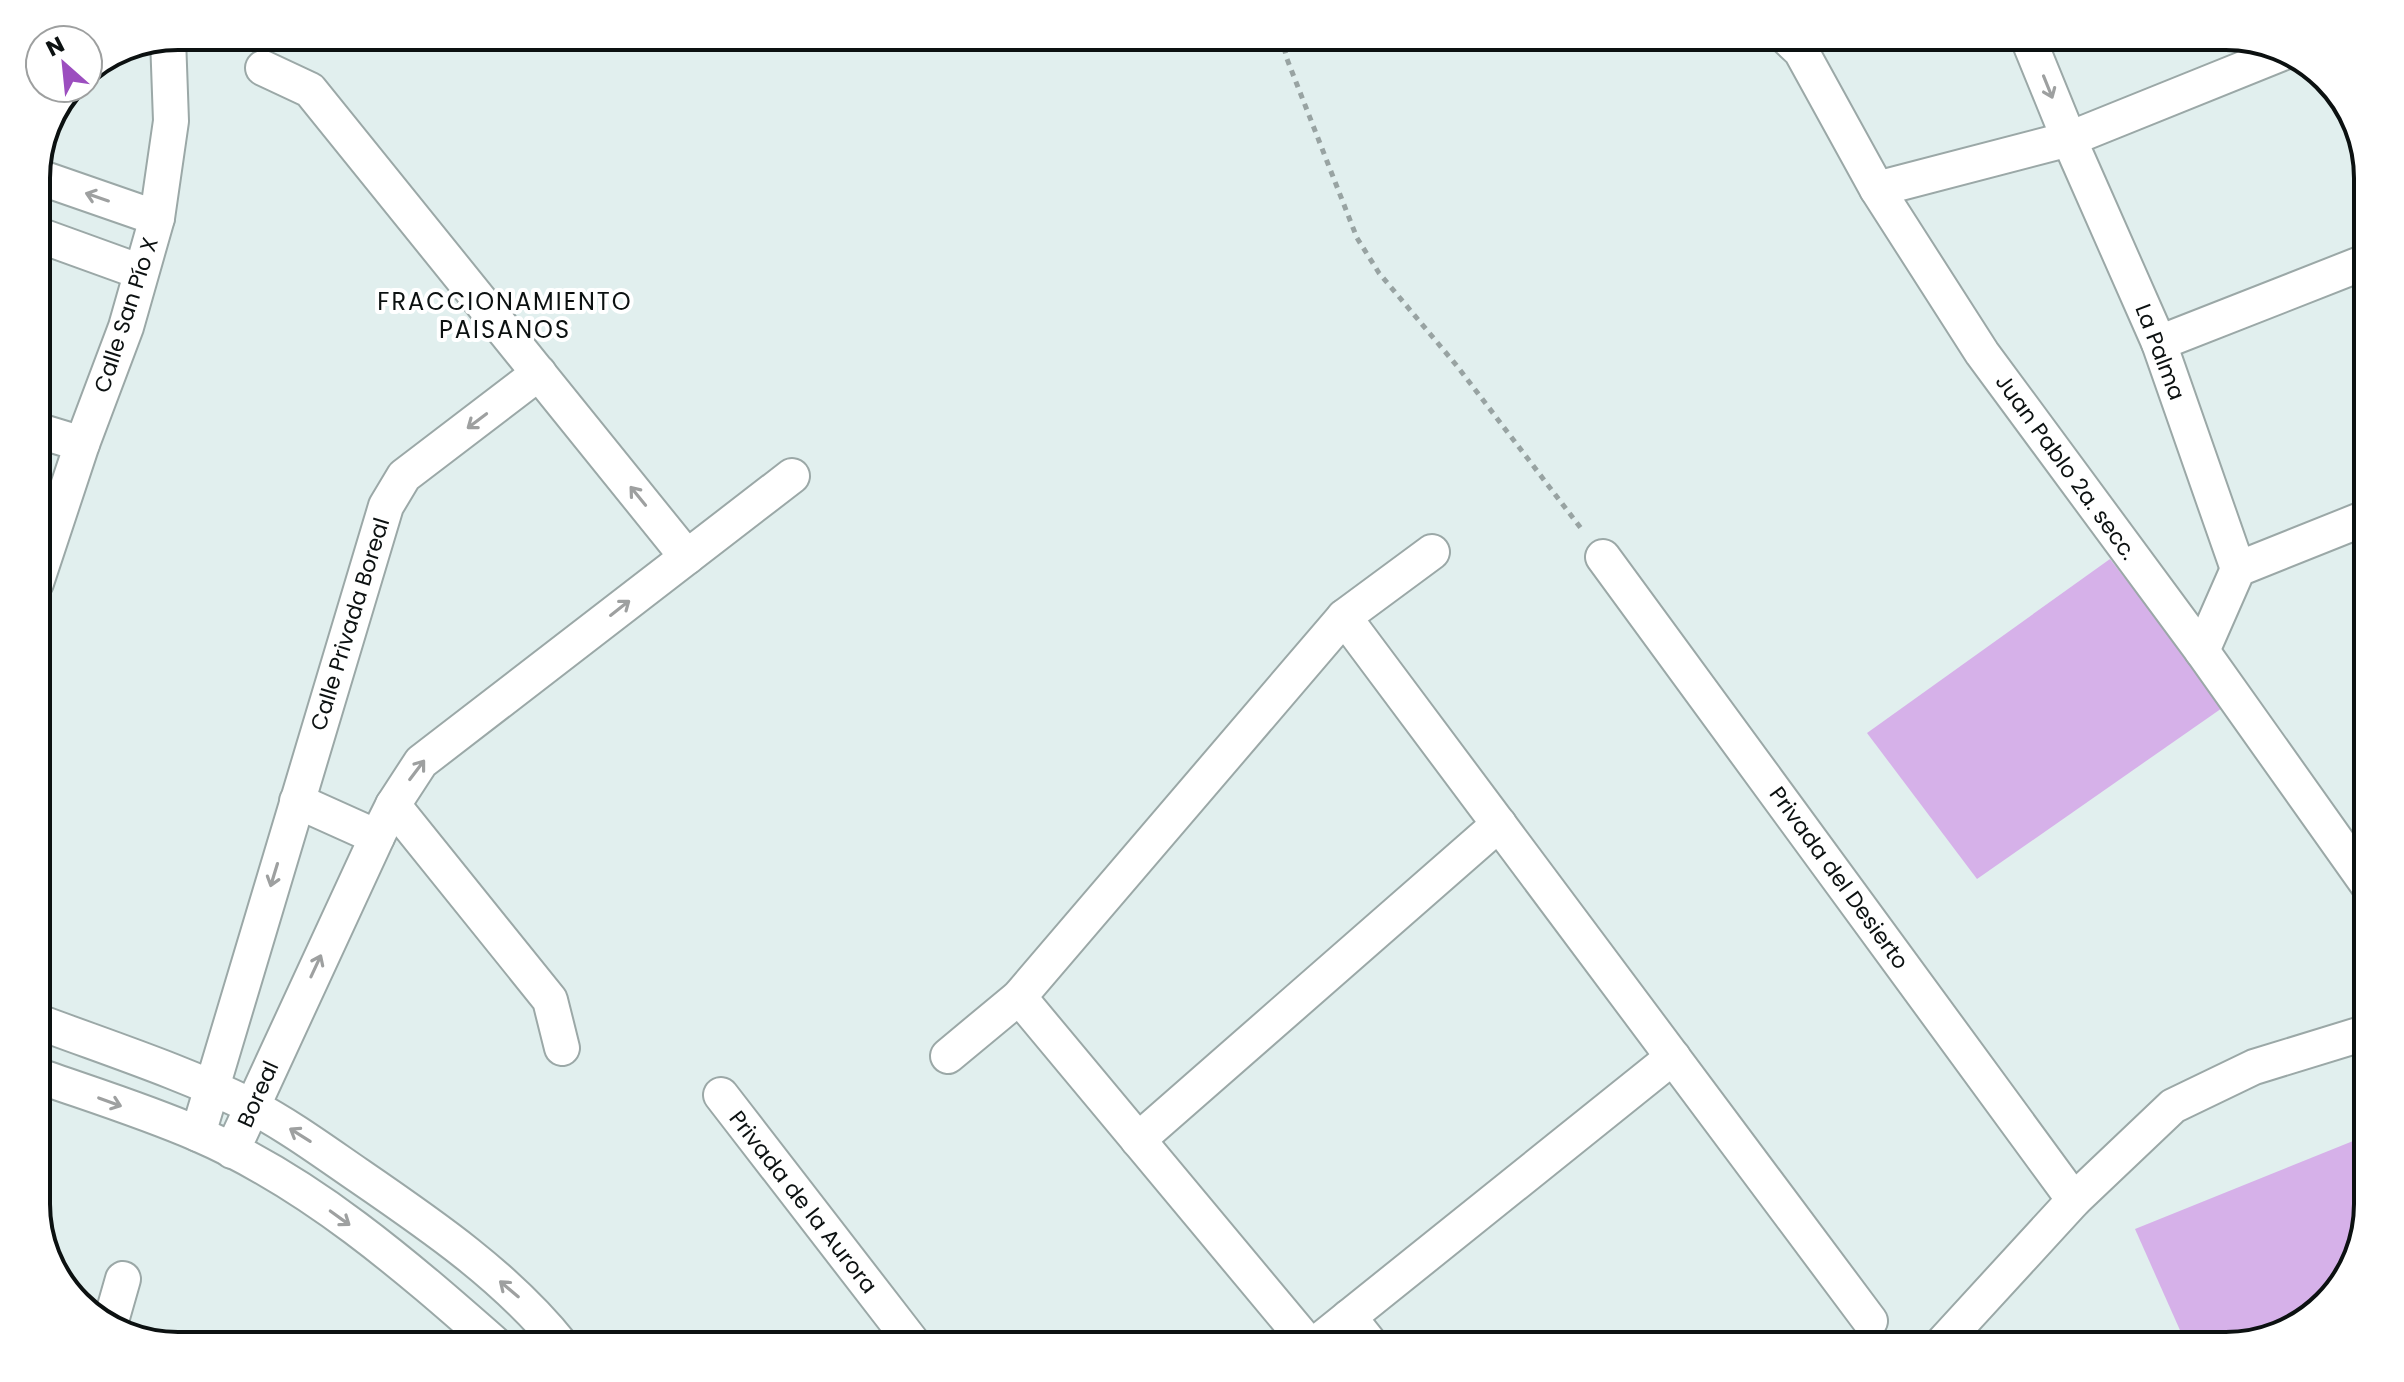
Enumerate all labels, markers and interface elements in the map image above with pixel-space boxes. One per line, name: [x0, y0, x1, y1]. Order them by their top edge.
north arrow: [24, 24, 104, 104]
text: N: [41, 29, 70, 64]
one-way arrow: [2042, 74, 2057, 99]
one-way arrow: [84, 189, 109, 204]
street label: Calle San Pío X: [86, 233, 166, 397]
district label: FRACCIONAMIENTO PAISANOS: [377, 285, 633, 346]
street label: La Palma: [2127, 299, 2193, 405]
street label: Juan Pablo 2a. secc.: [1988, 368, 2144, 566]
one-way arrow: [466, 412, 488, 429]
one-way arrow: [629, 486, 647, 507]
street label: Calle Privada Boreal: [303, 514, 397, 734]
one-way arrow: [609, 600, 630, 617]
one-way arrow: [408, 760, 425, 781]
street label: Privada del Desierto: [1762, 780, 1916, 976]
one-way arrow: [266, 863, 281, 888]
one-way arrow: [309, 955, 324, 979]
street label: Boreal: [230, 1056, 286, 1132]
one-way arrow: [97, 1096, 121, 1110]
street label: Privada de la Aurora: [722, 1104, 884, 1300]
one-way arrow: [289, 1127, 312, 1143]
one-way arrow: [329, 1210, 351, 1227]
one-way arrow: [499, 1280, 520, 1298]

